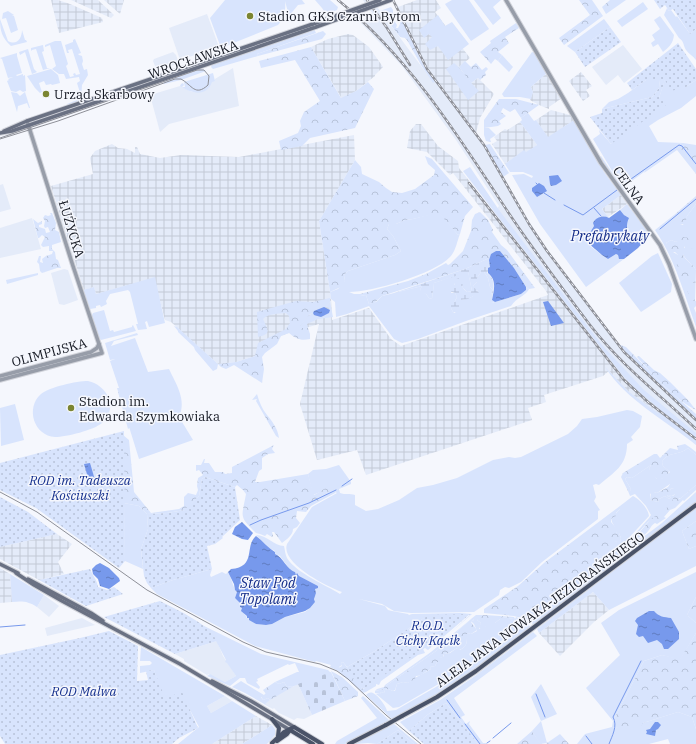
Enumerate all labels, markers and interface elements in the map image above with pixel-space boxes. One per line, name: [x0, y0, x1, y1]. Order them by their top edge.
place label: Stadion GKS Czarni Bytom: [258, 8, 420, 25]
marker: Stadion GKS Czarni Bytom: [245, 11, 255, 21]
street label: WROCŁAWSKA: [146, 36, 240, 83]
place label: Urząd Skarbowy: [54, 86, 155, 103]
marker: Urząd Skarbowy: [41, 89, 51, 99]
street label: CELNA: [609, 163, 648, 208]
street label: ŁUŻYCKA: [55, 198, 88, 260]
water label: Prefabrykaty: [570, 227, 651, 245]
street label: OLIMPIJSKA: [10, 334, 89, 371]
place label: Stadion im. Edwarda Szymkowiaka: [79, 393, 220, 425]
marker: Stadion im. Edwarda Szymkowiaka: [66, 403, 76, 413]
park label: ROD im. Tadeusza Kościuszki: [28, 472, 131, 504]
street label: ALEJA JANA NOWAKA-JEZIORAŃSKIEGO: [432, 528, 648, 691]
water label: Staw Pod Topolami: [239, 574, 297, 608]
park label: R.O.D. Cichy Kącik: [396, 617, 460, 649]
park label: ROD Malwa: [50, 683, 117, 700]

